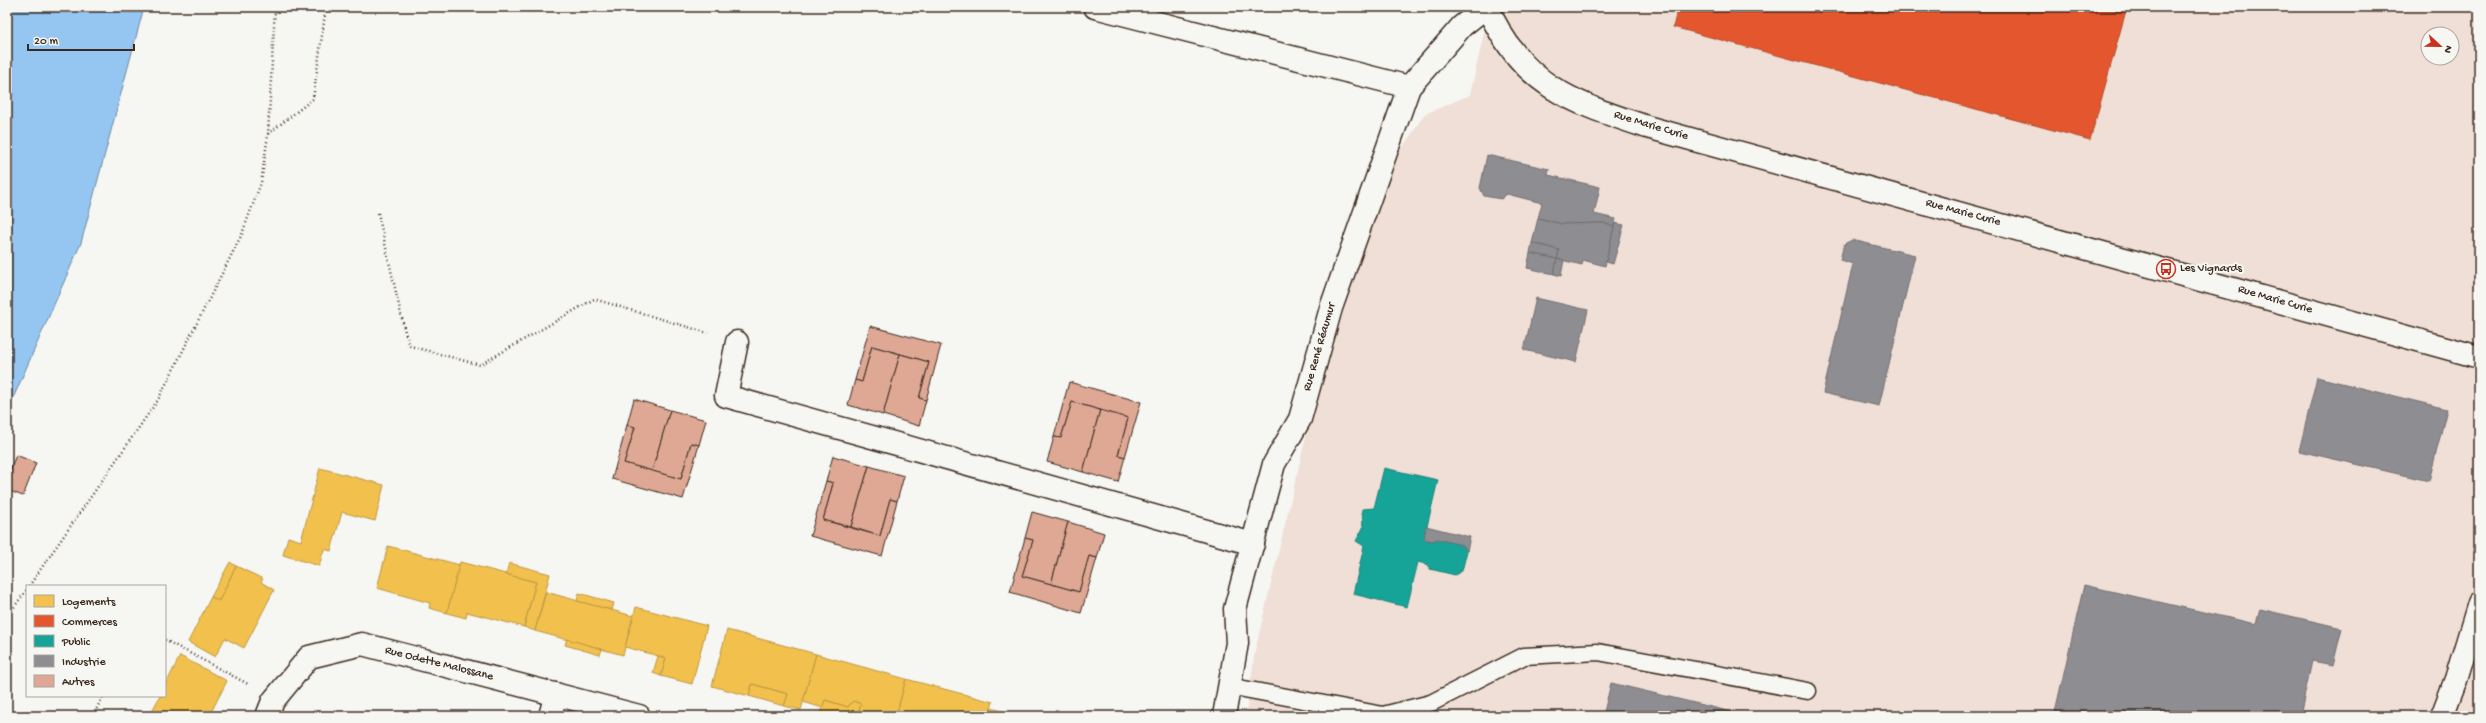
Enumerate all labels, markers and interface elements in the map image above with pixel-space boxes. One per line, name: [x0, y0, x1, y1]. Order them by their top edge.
scale bar: [28, 26, 134, 52]
north arrow: [2420, 26, 2460, 66]
text: 20 m: [34, 35, 59, 49]
text: N: [2441, 43, 2454, 55]
street label: Rue Marie Curie: [1612, 108, 1691, 144]
street label: Rue Marie Curie: [1924, 196, 2003, 230]
bus stop icon: Les Vignards: [2155, 258, 2177, 280]
place label: Les Vignards: [2180, 262, 2243, 276]
street label: Rue Marie Curie: [2236, 283, 2315, 318]
street label: Rue René Réaumur: [1301, 299, 1340, 393]
legend: [26, 585, 166, 697]
text: Logements: [62, 596, 116, 610]
text: Commerces: [62, 616, 117, 630]
text: Public: [61, 636, 91, 650]
street label: Rue Odette Malossane: [383, 644, 496, 684]
text: Industrie: [62, 656, 106, 670]
text: Autres: [62, 676, 95, 690]

